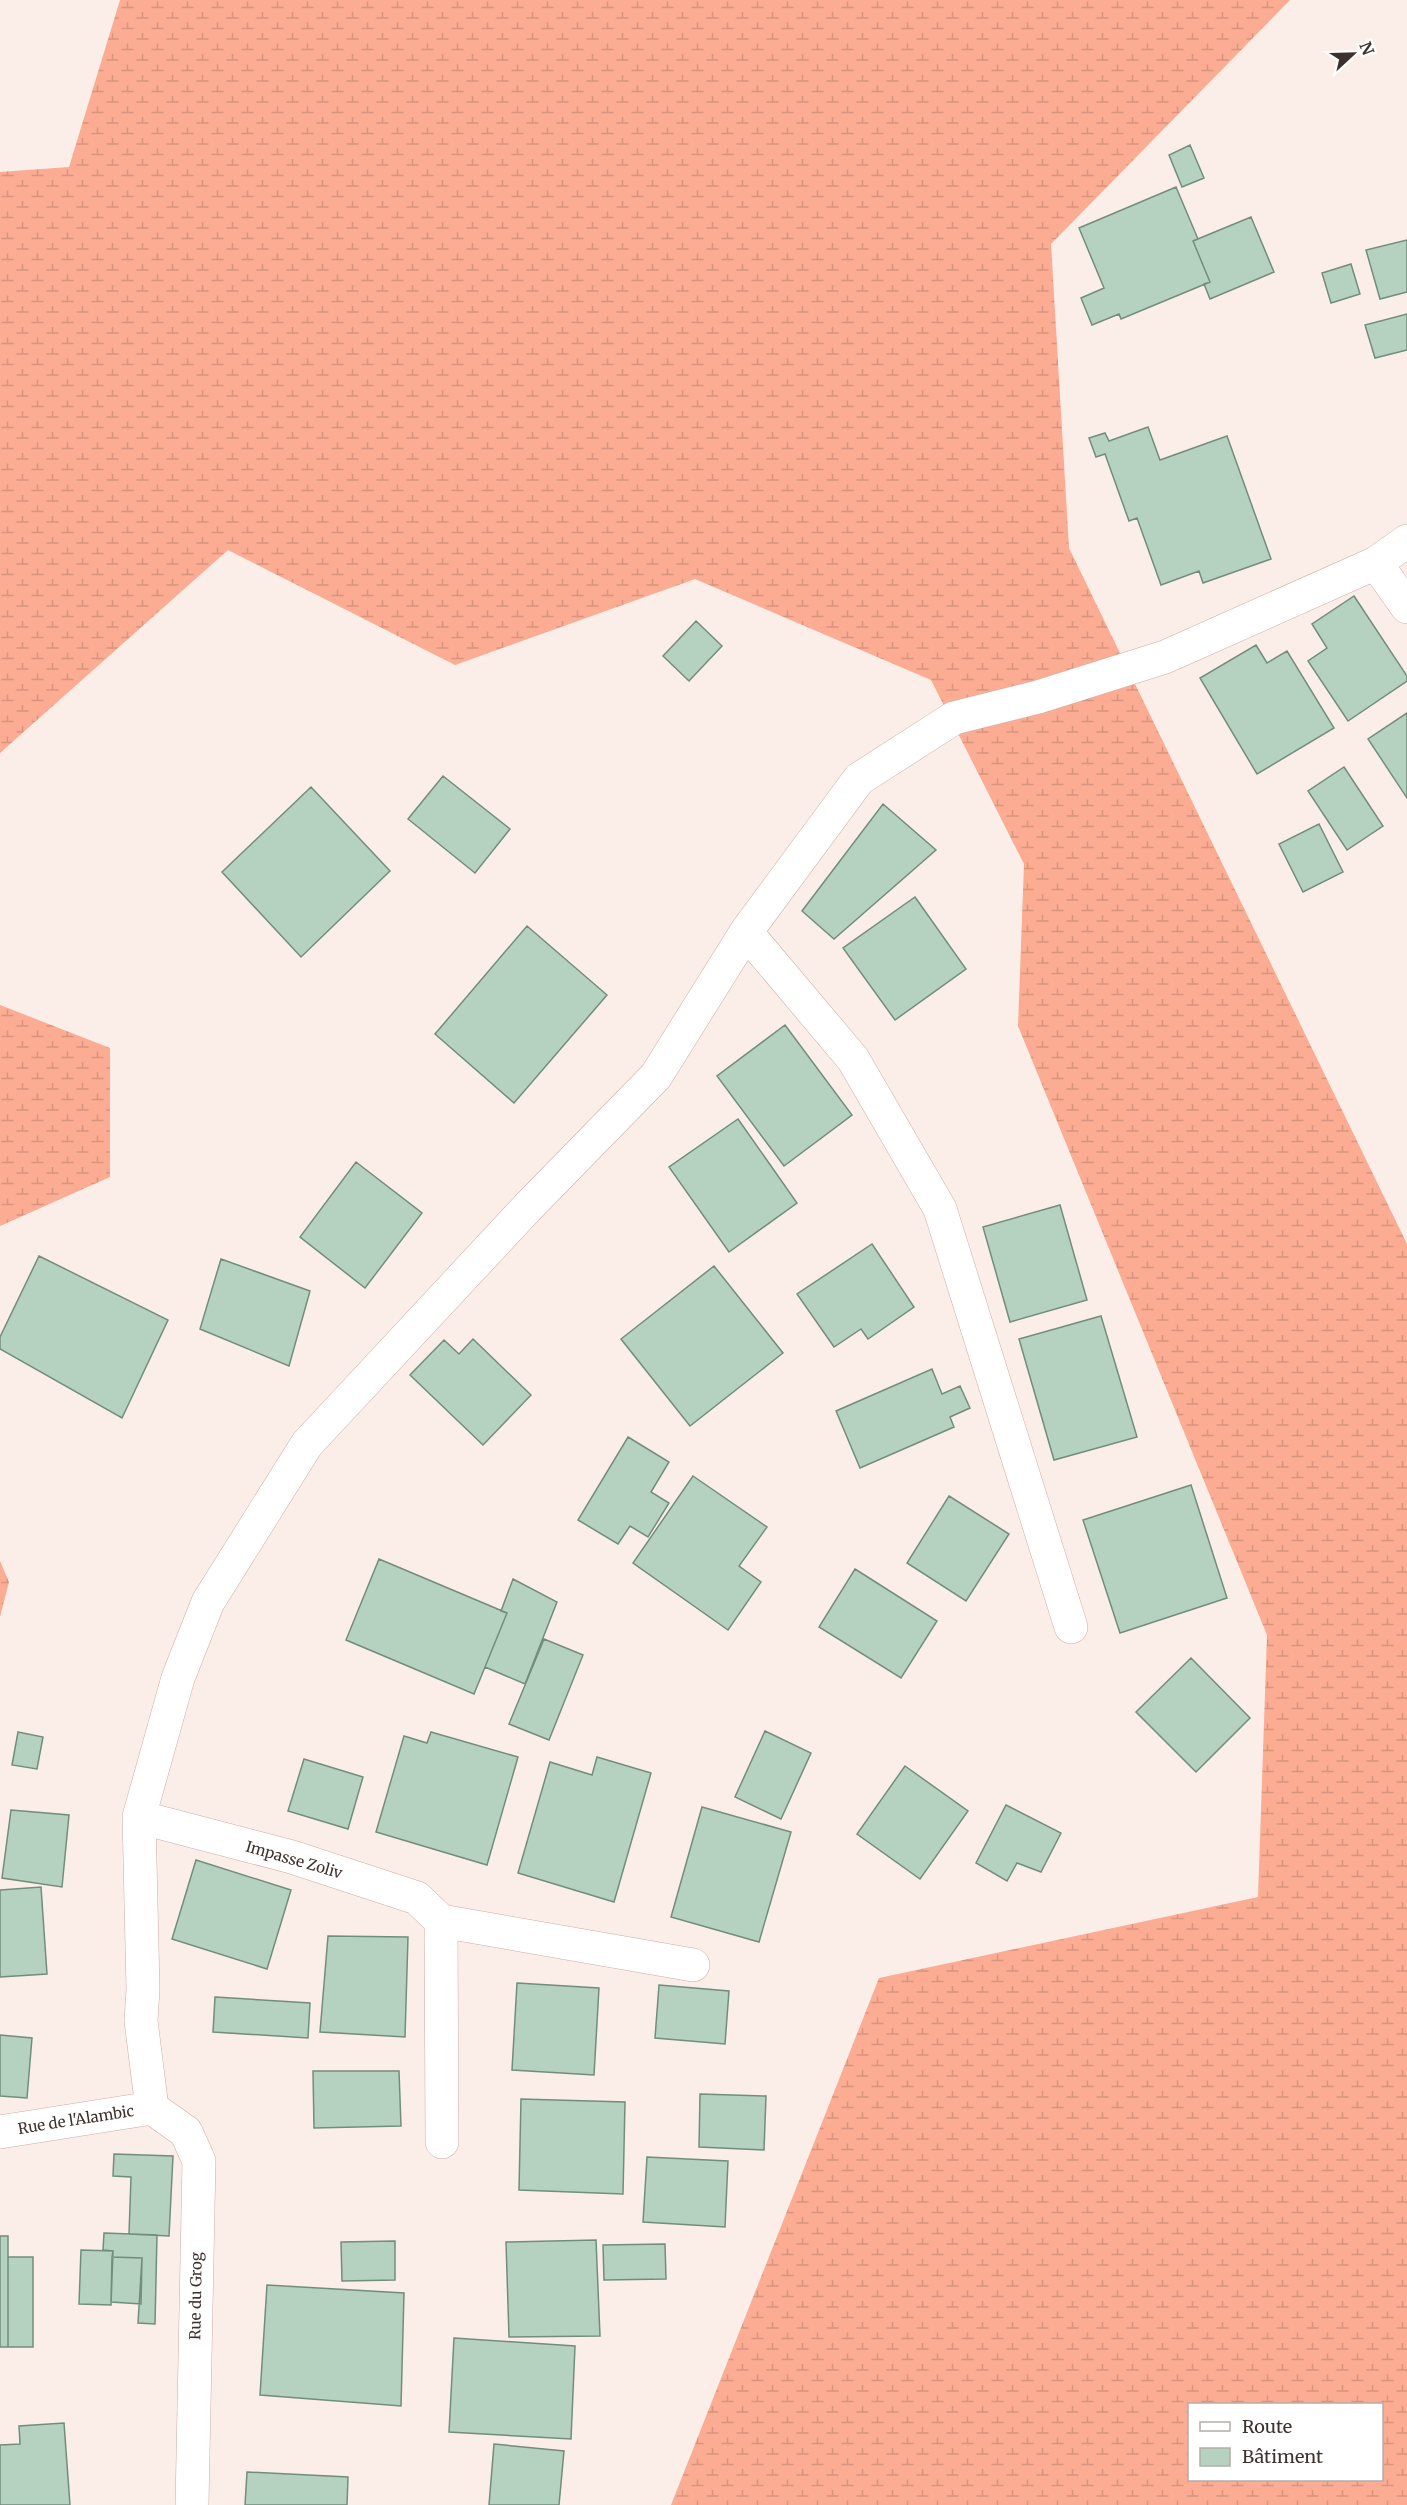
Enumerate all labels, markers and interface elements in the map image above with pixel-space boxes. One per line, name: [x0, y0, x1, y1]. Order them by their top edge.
north arrow: [1323, 24, 1383, 84]
text: N: [1355, 39, 1379, 58]
street label: Impasse Zoliv: [244, 1837, 345, 1883]
street label: Rue de l'Alambic: [16, 2101, 136, 2138]
street label: Rue du Grog: [185, 2252, 206, 2340]
legend: [1188, 2403, 1383, 2481]
text: Route: [1242, 2415, 1292, 2438]
text: Bâtiment: [1242, 2445, 1323, 2468]

